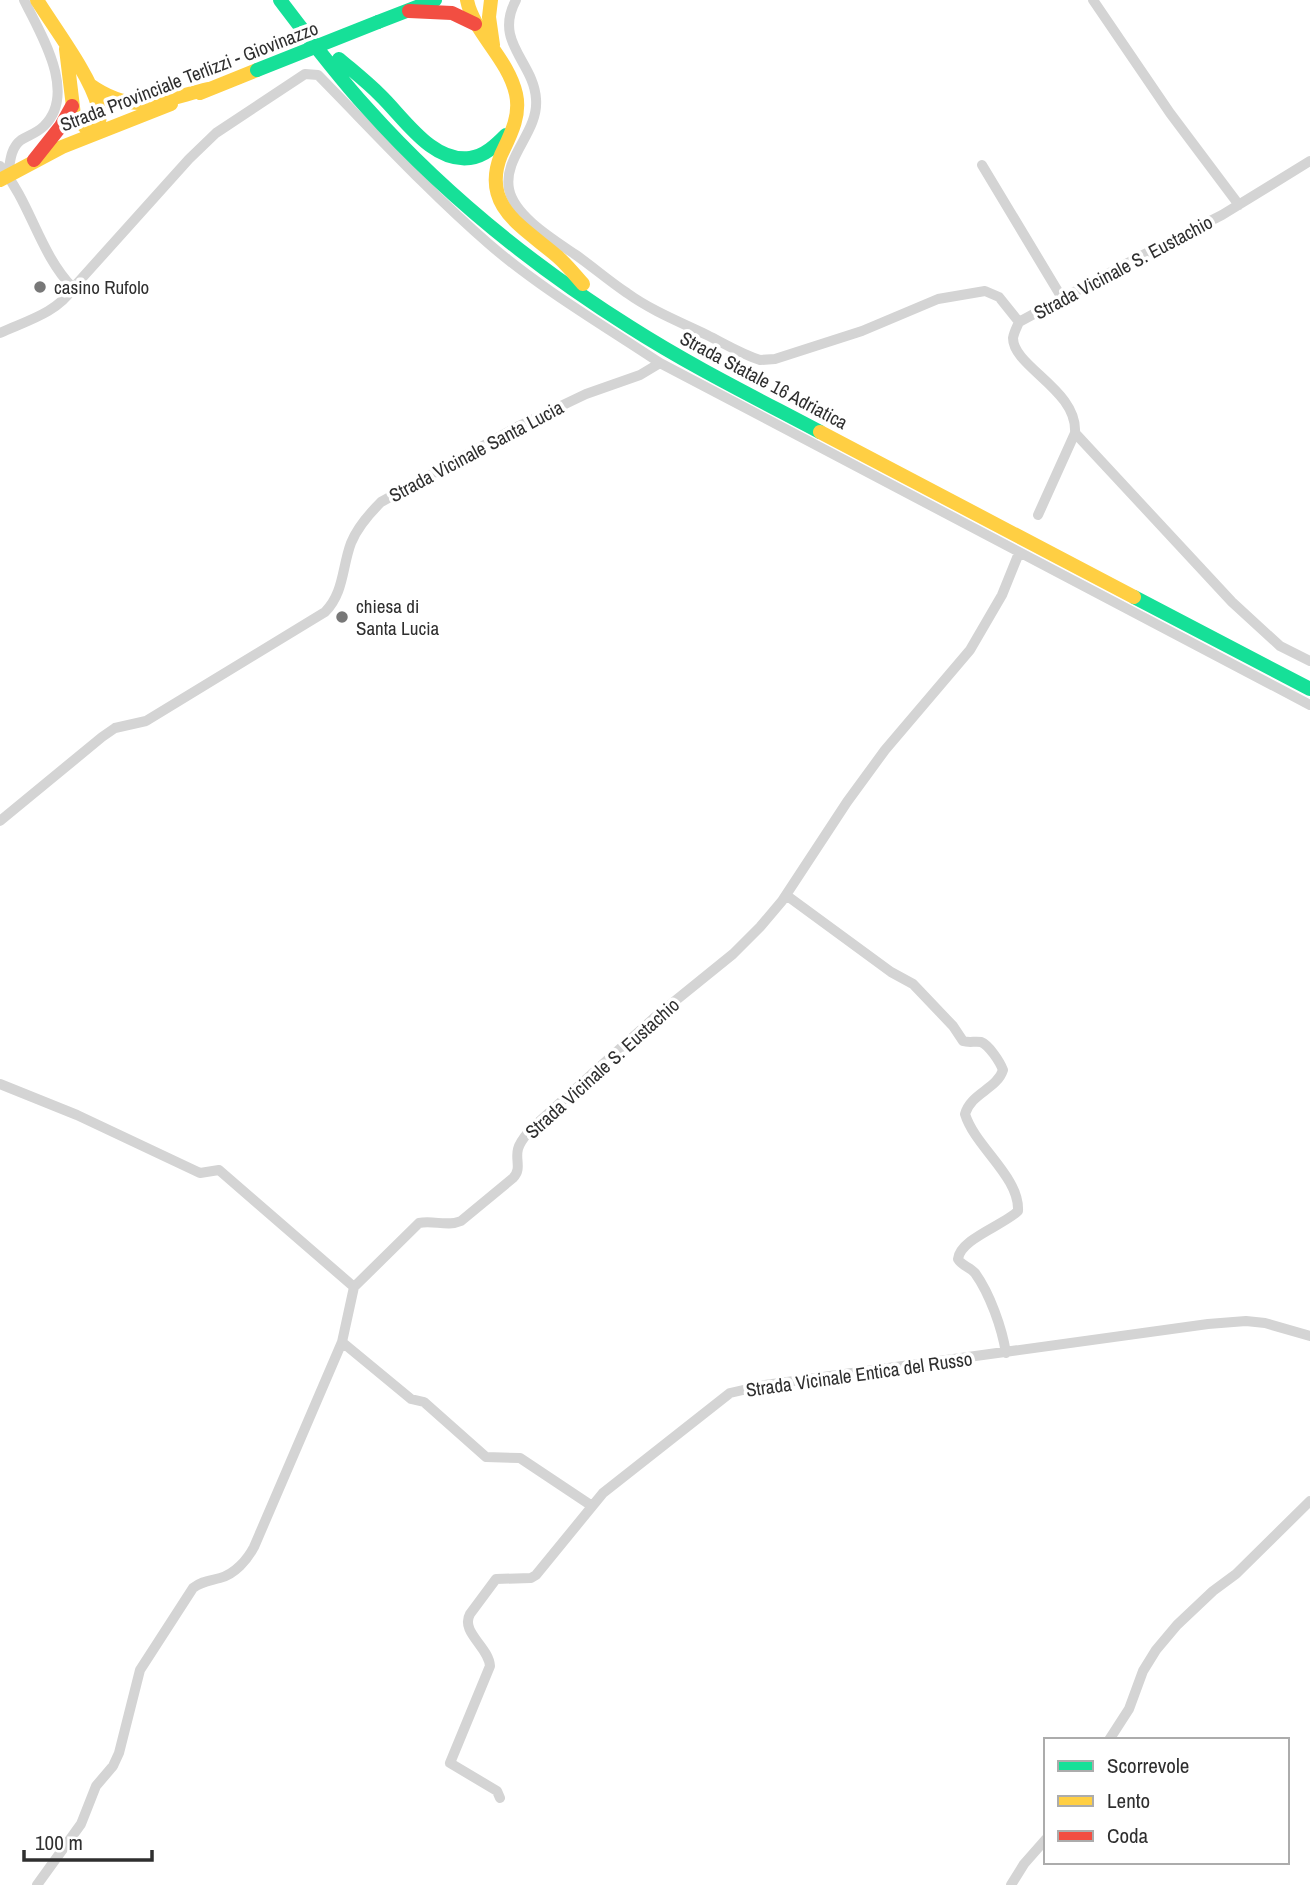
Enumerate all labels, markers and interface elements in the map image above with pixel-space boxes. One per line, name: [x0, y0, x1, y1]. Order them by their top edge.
street label: Strada Provinciale Terlizzi - Giovinazzo: [56, 15, 322, 137]
street label: Strada Vicinale S. Eustachio: [1029, 209, 1217, 325]
place label: casino Rufolo: [54, 274, 149, 300]
marker: casino Rufolo: [32, 279, 48, 295]
street label: Strada Statale 16 Adriatica: [676, 325, 853, 435]
street label: Strada Vicinale Santa Lucia: [384, 394, 568, 508]
place label: chiesa di Santa Lucia: [356, 593, 439, 641]
marker: chiesa di Santa Lucia: [334, 609, 350, 625]
street label: Strada Vicinale S. Eustachio: [519, 992, 685, 1144]
street label: Strada Vicinale Entica del Russo: [744, 1345, 974, 1403]
legend: [1044, 1738, 1289, 1864]
text: Scorrevole: [1107, 1751, 1189, 1780]
text: Lento: [1107, 1786, 1150, 1815]
scale bar: [24, 1818, 152, 1862]
text: Coda: [1107, 1821, 1149, 1850]
text: 100 m: [35, 1828, 83, 1857]

